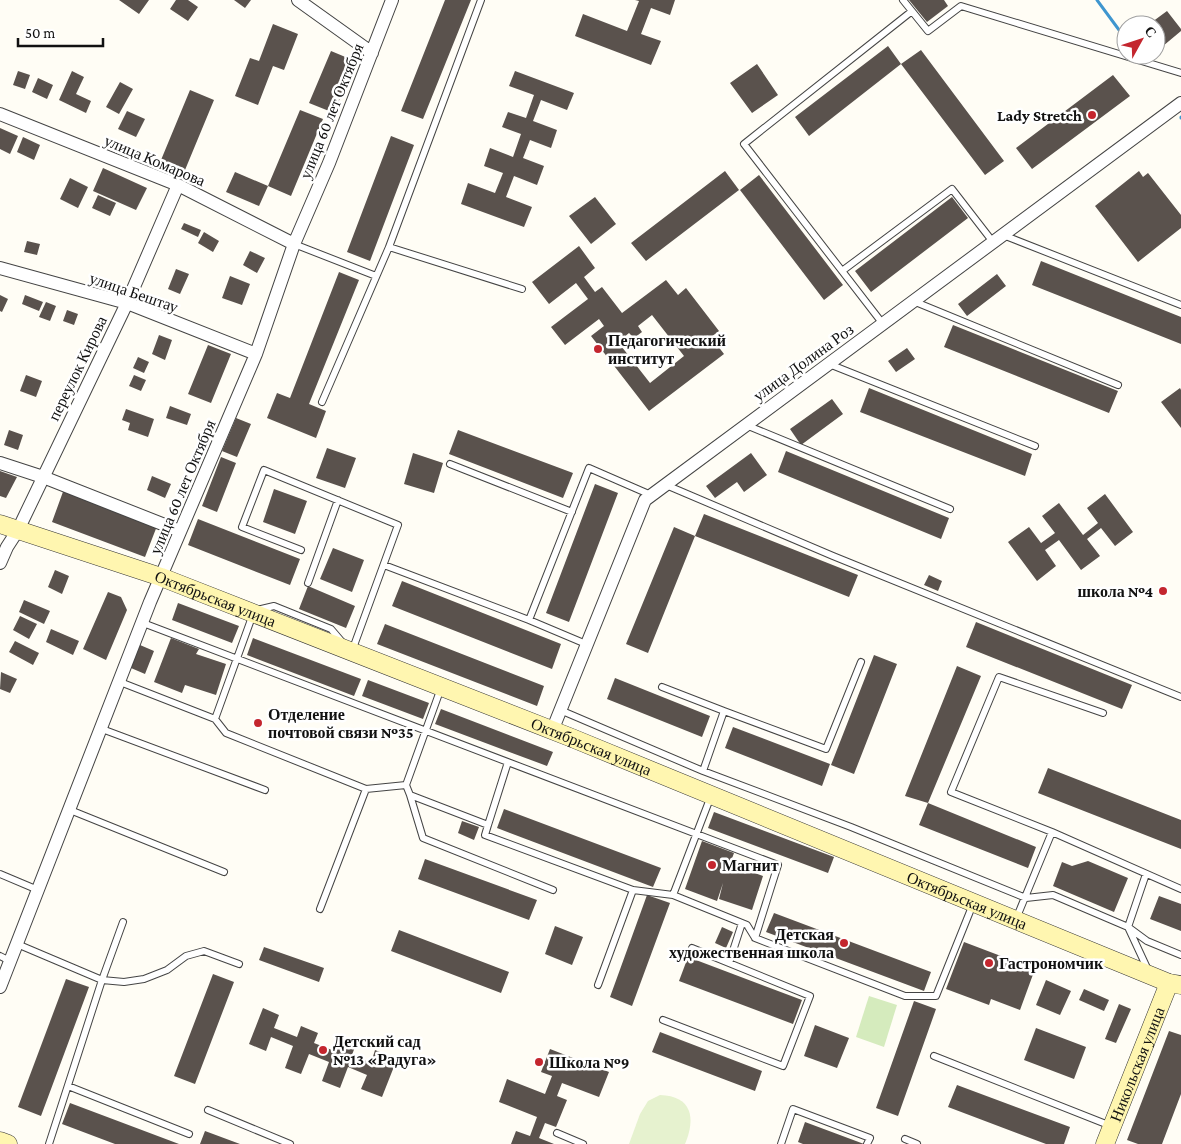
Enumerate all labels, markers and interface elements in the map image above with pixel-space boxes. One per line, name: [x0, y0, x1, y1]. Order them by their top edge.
scale bar: [18, 15, 102, 47]
north arrow: [1116, 15, 1166, 65]
text: С: [1142, 23, 1160, 41]
text: 50 m: [25, 25, 55, 41]
street label: улица 60 лет Октября: [297, 40, 368, 182]
place label: Lady Stretch: [997, 107, 1082, 124]
marker: Lady Stretch: [1086, 109, 1098, 121]
street label: улица Комарова: [102, 132, 208, 190]
street label: улица Бештау: [87, 269, 180, 317]
street label: переулок Кирова: [45, 313, 111, 424]
street label: улица Долина Роз: [750, 320, 857, 405]
place label: Педагогический институт: [608, 332, 726, 368]
marker: Педагогический институт: [592, 343, 604, 355]
street label: улица 60 лет Октября: [146, 417, 220, 557]
street label: Октябрьская улица: [152, 567, 278, 630]
place label: школа №4: [1077, 583, 1153, 600]
marker: школа №4: [1157, 585, 1169, 597]
place label: Отделение почтовой связи №35: [268, 706, 414, 741]
street label: Октябрьская улица: [529, 715, 654, 779]
marker: Отделение почтовой связи №35: [252, 717, 264, 729]
place label: Магнит: [722, 857, 779, 874]
marker: Магнит: [706, 859, 718, 871]
street label: Октябрьская улица: [904, 868, 1030, 933]
place label: Детская художественная школа: [669, 926, 834, 962]
marker: Детская художественная школа: [838, 937, 850, 949]
place label: Гастрономчик: [999, 955, 1104, 973]
marker: Гастрономчик: [983, 957, 995, 969]
street label: Никольская улица: [1107, 1005, 1168, 1124]
place label: Детский сад №13 «Радуга»: [333, 1033, 436, 1069]
marker: Детский сад №13 «Радуга»: [317, 1044, 329, 1056]
place label: Школа №9: [549, 1054, 629, 1071]
marker: Школа №9: [533, 1056, 545, 1068]

